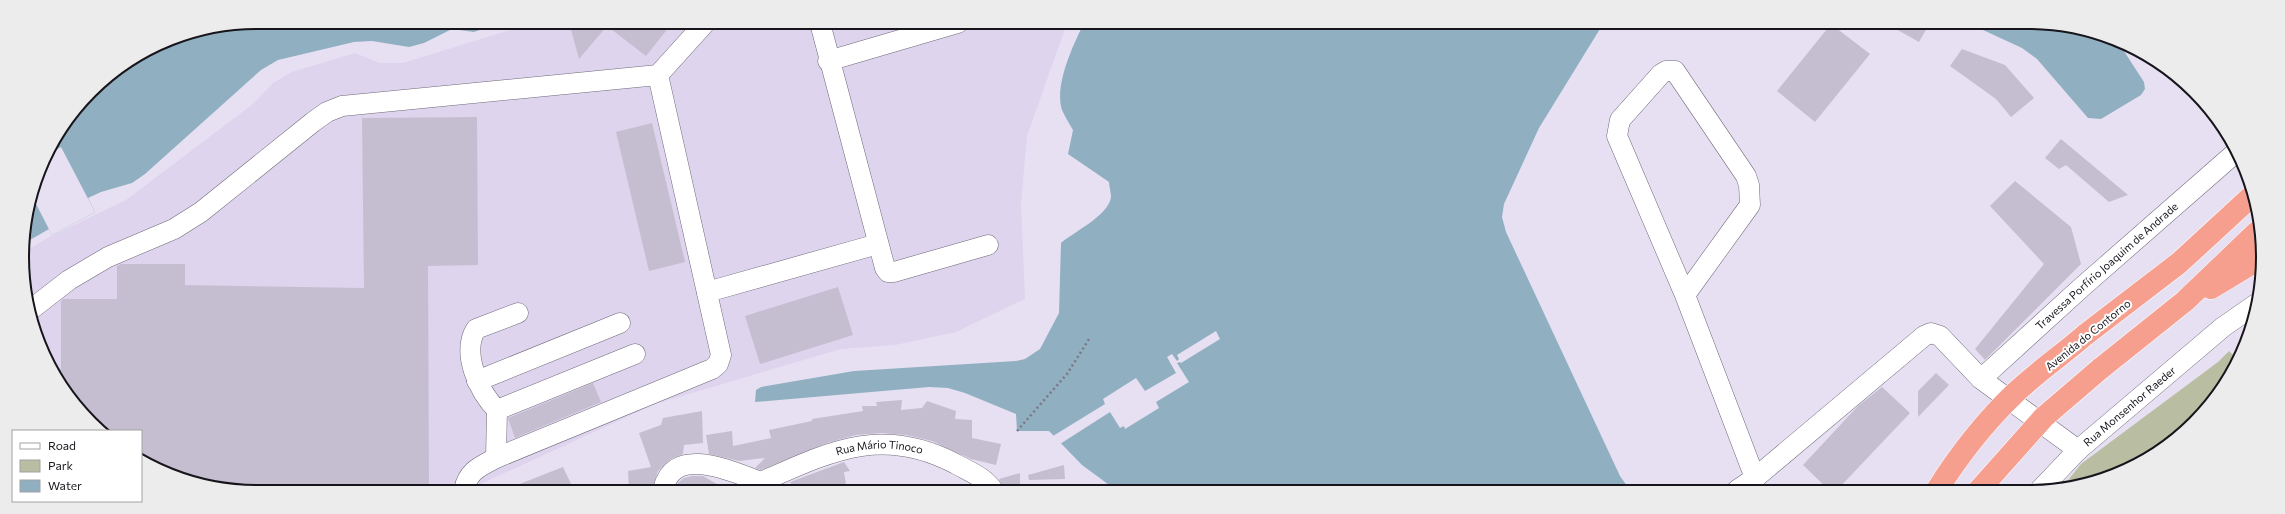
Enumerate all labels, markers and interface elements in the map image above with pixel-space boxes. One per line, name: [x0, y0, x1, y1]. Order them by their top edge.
street label: Travessa Porfírio Joaquim de Andrade: [2033, 199, 2180, 332]
street label: Avenida do Contorno: [2043, 296, 2133, 373]
street label: Rua Monsenhor Raeder: [2080, 363, 2178, 449]
legend: [12, 430, 142, 502]
street label: Rua Mário Tinoco: [834, 437, 925, 458]
text: Road: [48, 438, 76, 452]
text: Park: [48, 458, 74, 472]
text: Water: [48, 478, 82, 492]

